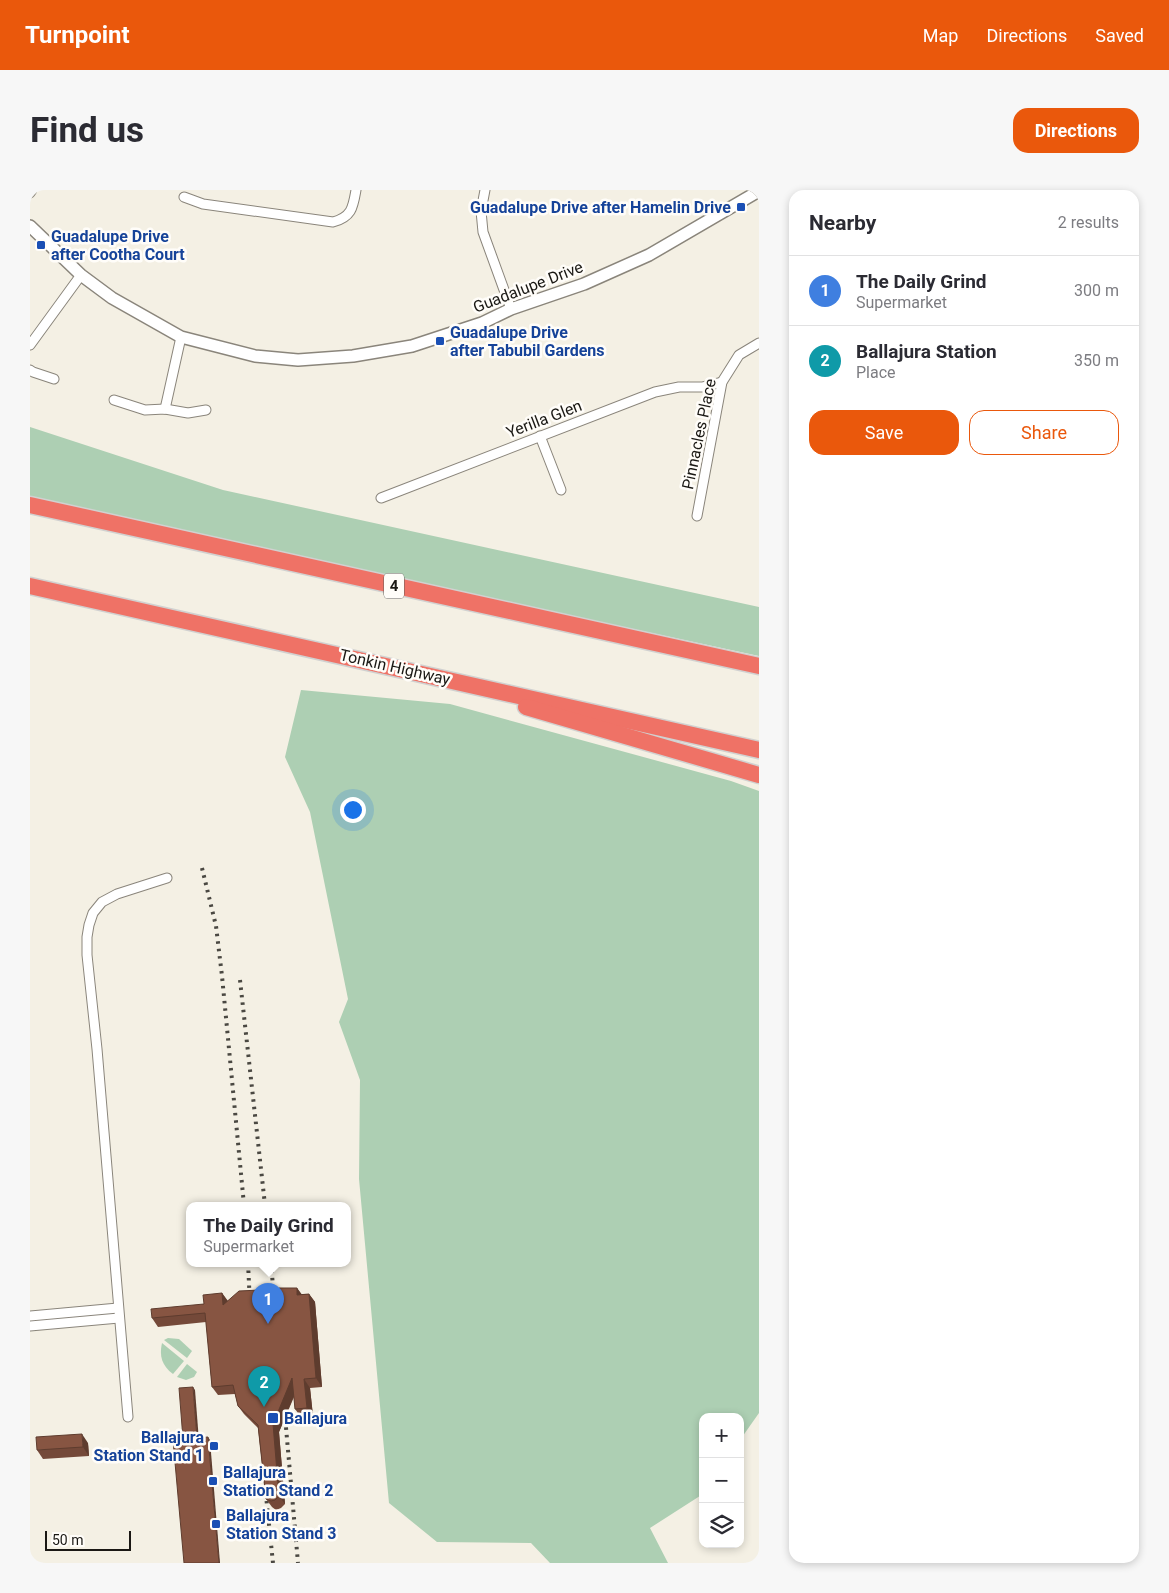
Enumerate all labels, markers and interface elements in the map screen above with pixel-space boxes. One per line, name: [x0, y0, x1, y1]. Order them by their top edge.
text: Turnpoint: [25, 21, 130, 49]
text: Map: [923, 25, 958, 46]
text: Directions: [986, 25, 1067, 46]
text: Saved: [1095, 25, 1144, 46]
button: Directions: [1013, 108, 1139, 153]
text: Find us: [30, 110, 144, 151]
place label: Guadalupe Drive after Hamelin Drive: [470, 198, 731, 217]
marker: Guadalupe Drive after Hamelin Drive: [735, 201, 747, 213]
text: Nearby: [809, 211, 876, 235]
text: 2 results: [1058, 213, 1119, 232]
place label: Guadalupe Drive after Cootha Court: [51, 227, 185, 264]
marker: Guadalupe Drive after Cootha Court: [35, 239, 47, 251]
street label: Guadalupe Drive: [470, 257, 586, 317]
text: The Daily Grind: [856, 270, 987, 293]
text: 1: [820, 281, 830, 300]
text: 300 m: [1074, 281, 1119, 300]
text: Supermarket: [856, 293, 947, 312]
place label: Guadalupe Drive after Tabubil Gardens: [450, 323, 605, 360]
marker: Guadalupe Drive after Tabubil Gardens: [434, 335, 446, 347]
text: Ballajura Station: [856, 340, 997, 363]
text: 2: [820, 351, 830, 370]
text: 350 m: [1074, 351, 1119, 370]
text: Place: [856, 363, 896, 382]
street label: Pinnacles Place: [678, 377, 720, 491]
street label: Yerilla Glen: [504, 396, 584, 442]
button: Save: [809, 410, 959, 455]
button: Share: [969, 410, 1119, 455]
road number: 4: [384, 574, 404, 598]
street label: Tonkin Highway: [338, 645, 453, 689]
your location: [340, 797, 366, 823]
popup: [186, 1202, 351, 1267]
text: The Daily Grind: [203, 1214, 334, 1237]
text: Supermarket: [203, 1237, 294, 1256]
pin: 1: [252, 1283, 284, 1324]
pin: 2: [248, 1366, 280, 1407]
place label: Ballajura: [284, 1409, 348, 1428]
marker: Ballajura: [266, 1411, 280, 1425]
map controls: [699, 1413, 744, 1548]
button: +: [699, 1413, 744, 1458]
place label: Ballajura Station Stand 1: [94, 1428, 204, 1465]
marker: Ballajura Station Stand 1: [208, 1440, 220, 1452]
button: −: [699, 1458, 744, 1503]
place label: Ballajura Station Stand 2: [223, 1463, 333, 1500]
marker: Ballajura Station Stand 2: [207, 1475, 219, 1487]
button: layers: [699, 1503, 744, 1548]
place label: Ballajura Station Stand 3: [226, 1506, 336, 1543]
marker: Ballajura Station Stand 3: [210, 1518, 222, 1530]
scale bar: [45, 1528, 131, 1551]
text: 50 m: [52, 1532, 84, 1548]

